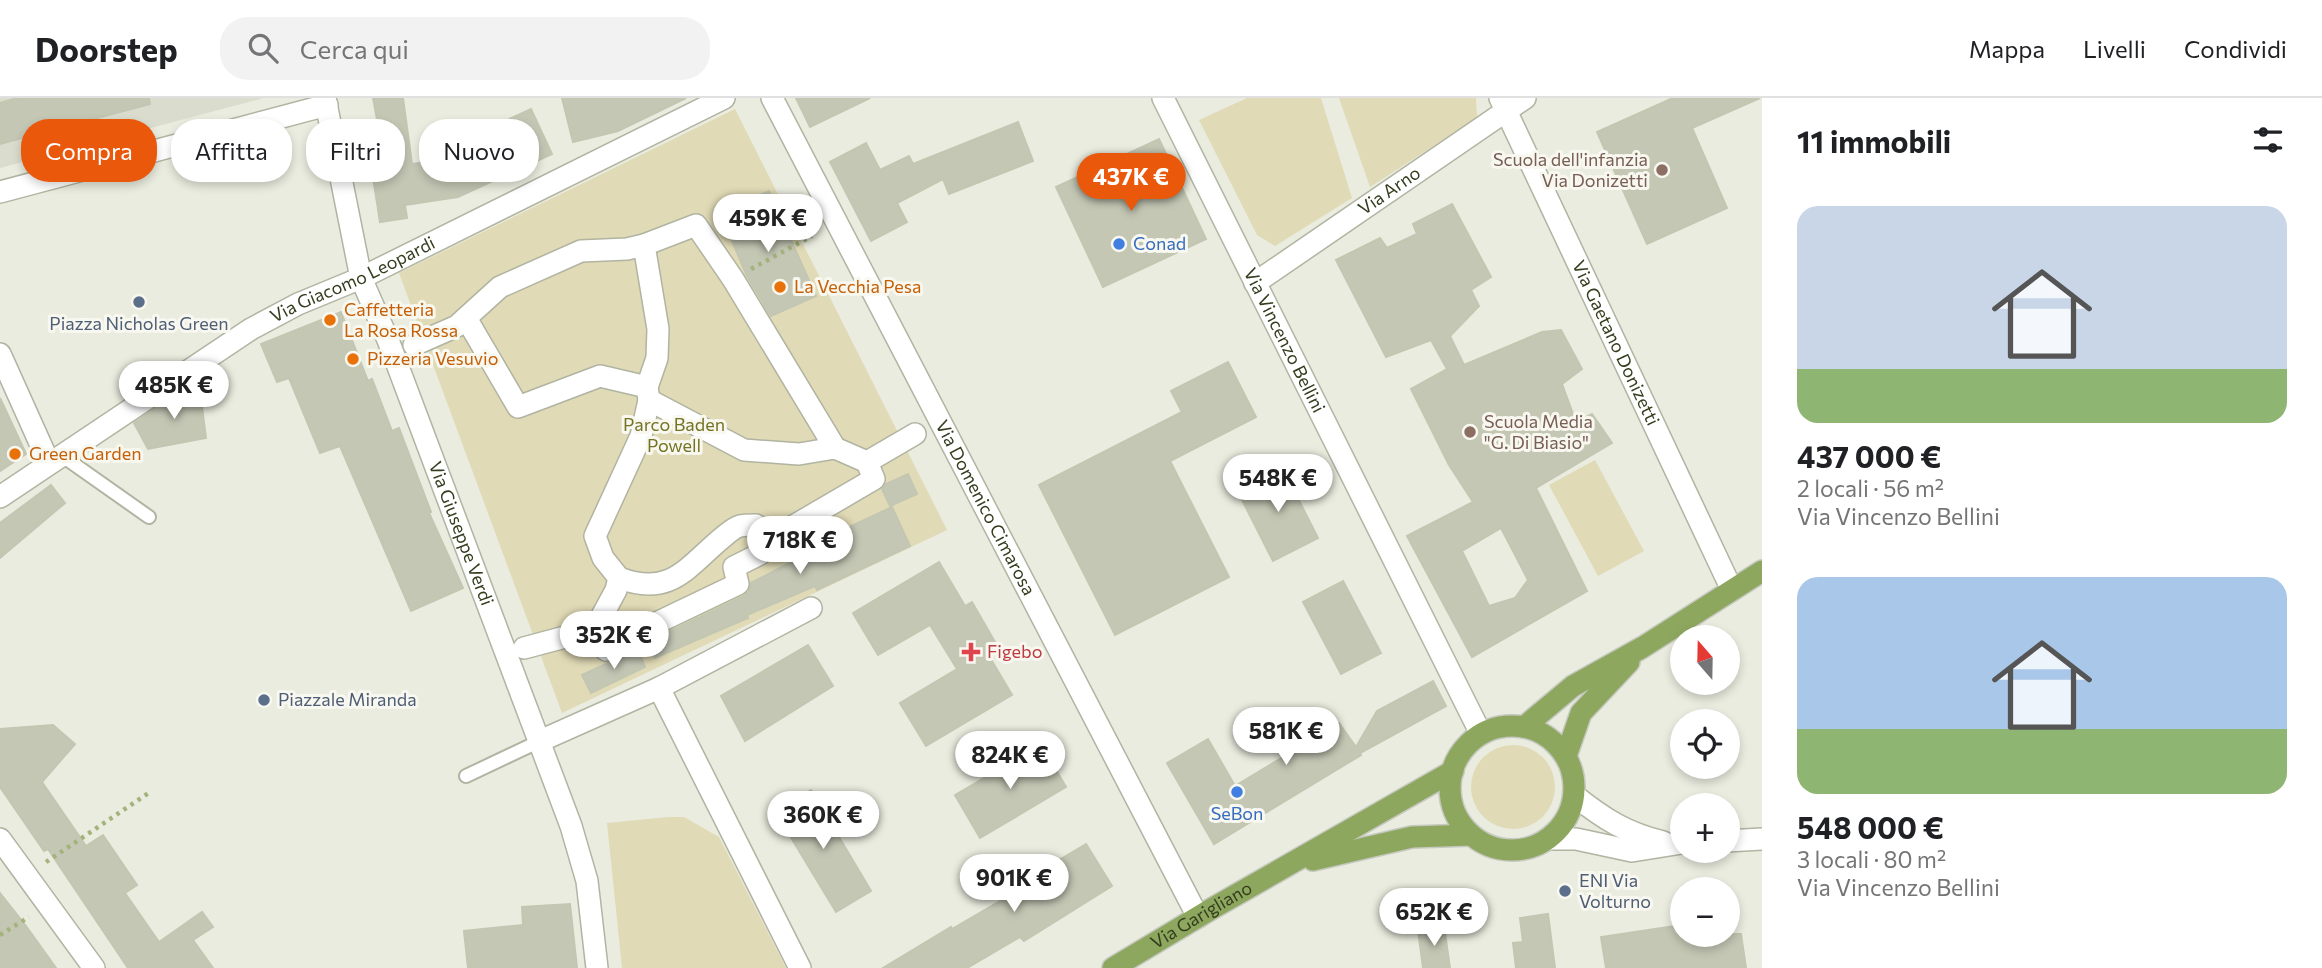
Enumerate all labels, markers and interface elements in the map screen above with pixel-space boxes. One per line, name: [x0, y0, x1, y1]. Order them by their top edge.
search box: [220, 17, 710, 80]
text: Doorstep: [35, 28, 178, 69]
icon: search: [244, 29, 282, 67]
text: Cerca qui: [300, 33, 409, 64]
text: Mappa: [1969, 34, 2045, 63]
text: Livelli: [2083, 34, 2146, 63]
text: Condividi: [2184, 34, 2287, 63]
chip: Compra: [21, 119, 157, 182]
chip: Affitta: [171, 119, 292, 182]
chip: Filtri: [306, 119, 405, 182]
chip: Nuovo: [419, 119, 539, 182]
icon: filters: [2249, 121, 2287, 159]
text: 11 immobili: [1797, 122, 1951, 159]
place label: Scuola dell'infanzia Via Donizetti: [1493, 148, 1648, 191]
pin: 437K €: [1074, 153, 1188, 213]
street label: Via Arno: [1354, 161, 1424, 219]
text: 437K €: [1093, 162, 1169, 190]
marker: Scuola dell'infanzia Via Donizetti: [1654, 162, 1670, 178]
pin: 459K €: [711, 194, 825, 254]
text: 459K €: [729, 203, 807, 231]
street label: Via Giacomo Leopardi: [266, 231, 438, 327]
place label: Conad: [1133, 232, 1186, 254]
marker: Conad: [1111, 236, 1127, 252]
icon: home: [1979, 251, 2105, 377]
street label: Via Gaetano Donizetti: [1568, 257, 1665, 429]
street label: Via Vincenzo Bellini: [1240, 264, 1330, 416]
place label: La Vecchia Pesa: [794, 275, 921, 297]
marker: La Vecchia Pesa: [772, 279, 788, 295]
marker: Piazza Nicholas Green: [131, 294, 147, 310]
place label: Caffetteria La Rosa Rossa: [344, 298, 458, 341]
place label: Piazza Nicholas Green: [49, 312, 229, 334]
marker: Caffetteria La Rosa Rossa: [322, 312, 338, 328]
place label: Pizzeria Vesuvio: [367, 347, 498, 369]
marker: Pizzeria Vesuvio: [345, 351, 361, 367]
pin: 485K €: [117, 362, 231, 421]
text: 485K €: [135, 370, 213, 398]
place label: Scuola Media "G. Di Biasio": [1484, 410, 1593, 453]
park label: Parco Baden Powell: [623, 413, 725, 456]
street label: Via Domenico Cimarosa: [931, 416, 1041, 599]
marker: Scuola Media "G. Di Biasio": [1462, 424, 1478, 440]
text: 437 000 €: [1797, 437, 1941, 474]
place label: Green Garden: [29, 442, 142, 464]
marker: Green Garden: [7, 446, 23, 462]
pin: 548K €: [1221, 454, 1335, 514]
street label: Via Giuseppe Verdi: [425, 458, 499, 608]
text: 548K €: [1239, 463, 1317, 491]
text: 2 locali · 56 m²: [1797, 474, 1944, 502]
text: Via Vincenzo Bellini: [1797, 502, 2000, 530]
pin: 718K €: [743, 517, 857, 576]
text: 718K €: [763, 525, 837, 553]
pin: 352K €: [557, 612, 671, 671]
text: 352K €: [576, 620, 652, 648]
icon: home: [1979, 622, 2105, 748]
north arrow: [1670, 625, 1740, 695]
map controls: [1670, 625, 1740, 947]
place label: Figebo: [987, 640, 1042, 662]
marker: Figebo: [961, 642, 981, 662]
place label: Piazzale Miranda: [278, 688, 417, 710]
marker: Piazzale Miranda: [256, 692, 272, 708]
pin: 581K €: [1229, 708, 1343, 767]
button: locate: [1670, 709, 1740, 779]
text: 581K €: [1249, 716, 1323, 744]
pin: 824K €: [953, 732, 1067, 791]
text: 824K €: [971, 740, 1049, 768]
marker: SeBon: [1229, 784, 1245, 800]
pin: 360K €: [766, 792, 880, 851]
button: +: [1670, 793, 1740, 863]
text: 360K €: [783, 800, 863, 828]
place label: SeBon: [1211, 802, 1263, 824]
text: 548 000 €: [1797, 808, 1944, 845]
text: 3 locali · 80 m²: [1797, 845, 1946, 873]
pin: 901K €: [957, 854, 1071, 914]
text: 901K €: [976, 863, 1052, 891]
place label: ENI Via Volturno: [1579, 869, 1651, 912]
text: Via Vincenzo Bellini: [1797, 873, 2000, 901]
street label: Via Garigliano: [1146, 876, 1256, 953]
button: −: [1670, 877, 1740, 947]
marker: ENI Via Volturno: [1557, 883, 1573, 899]
pin: 652K €: [1377, 888, 1491, 948]
text: 652K €: [1395, 897, 1473, 925]

